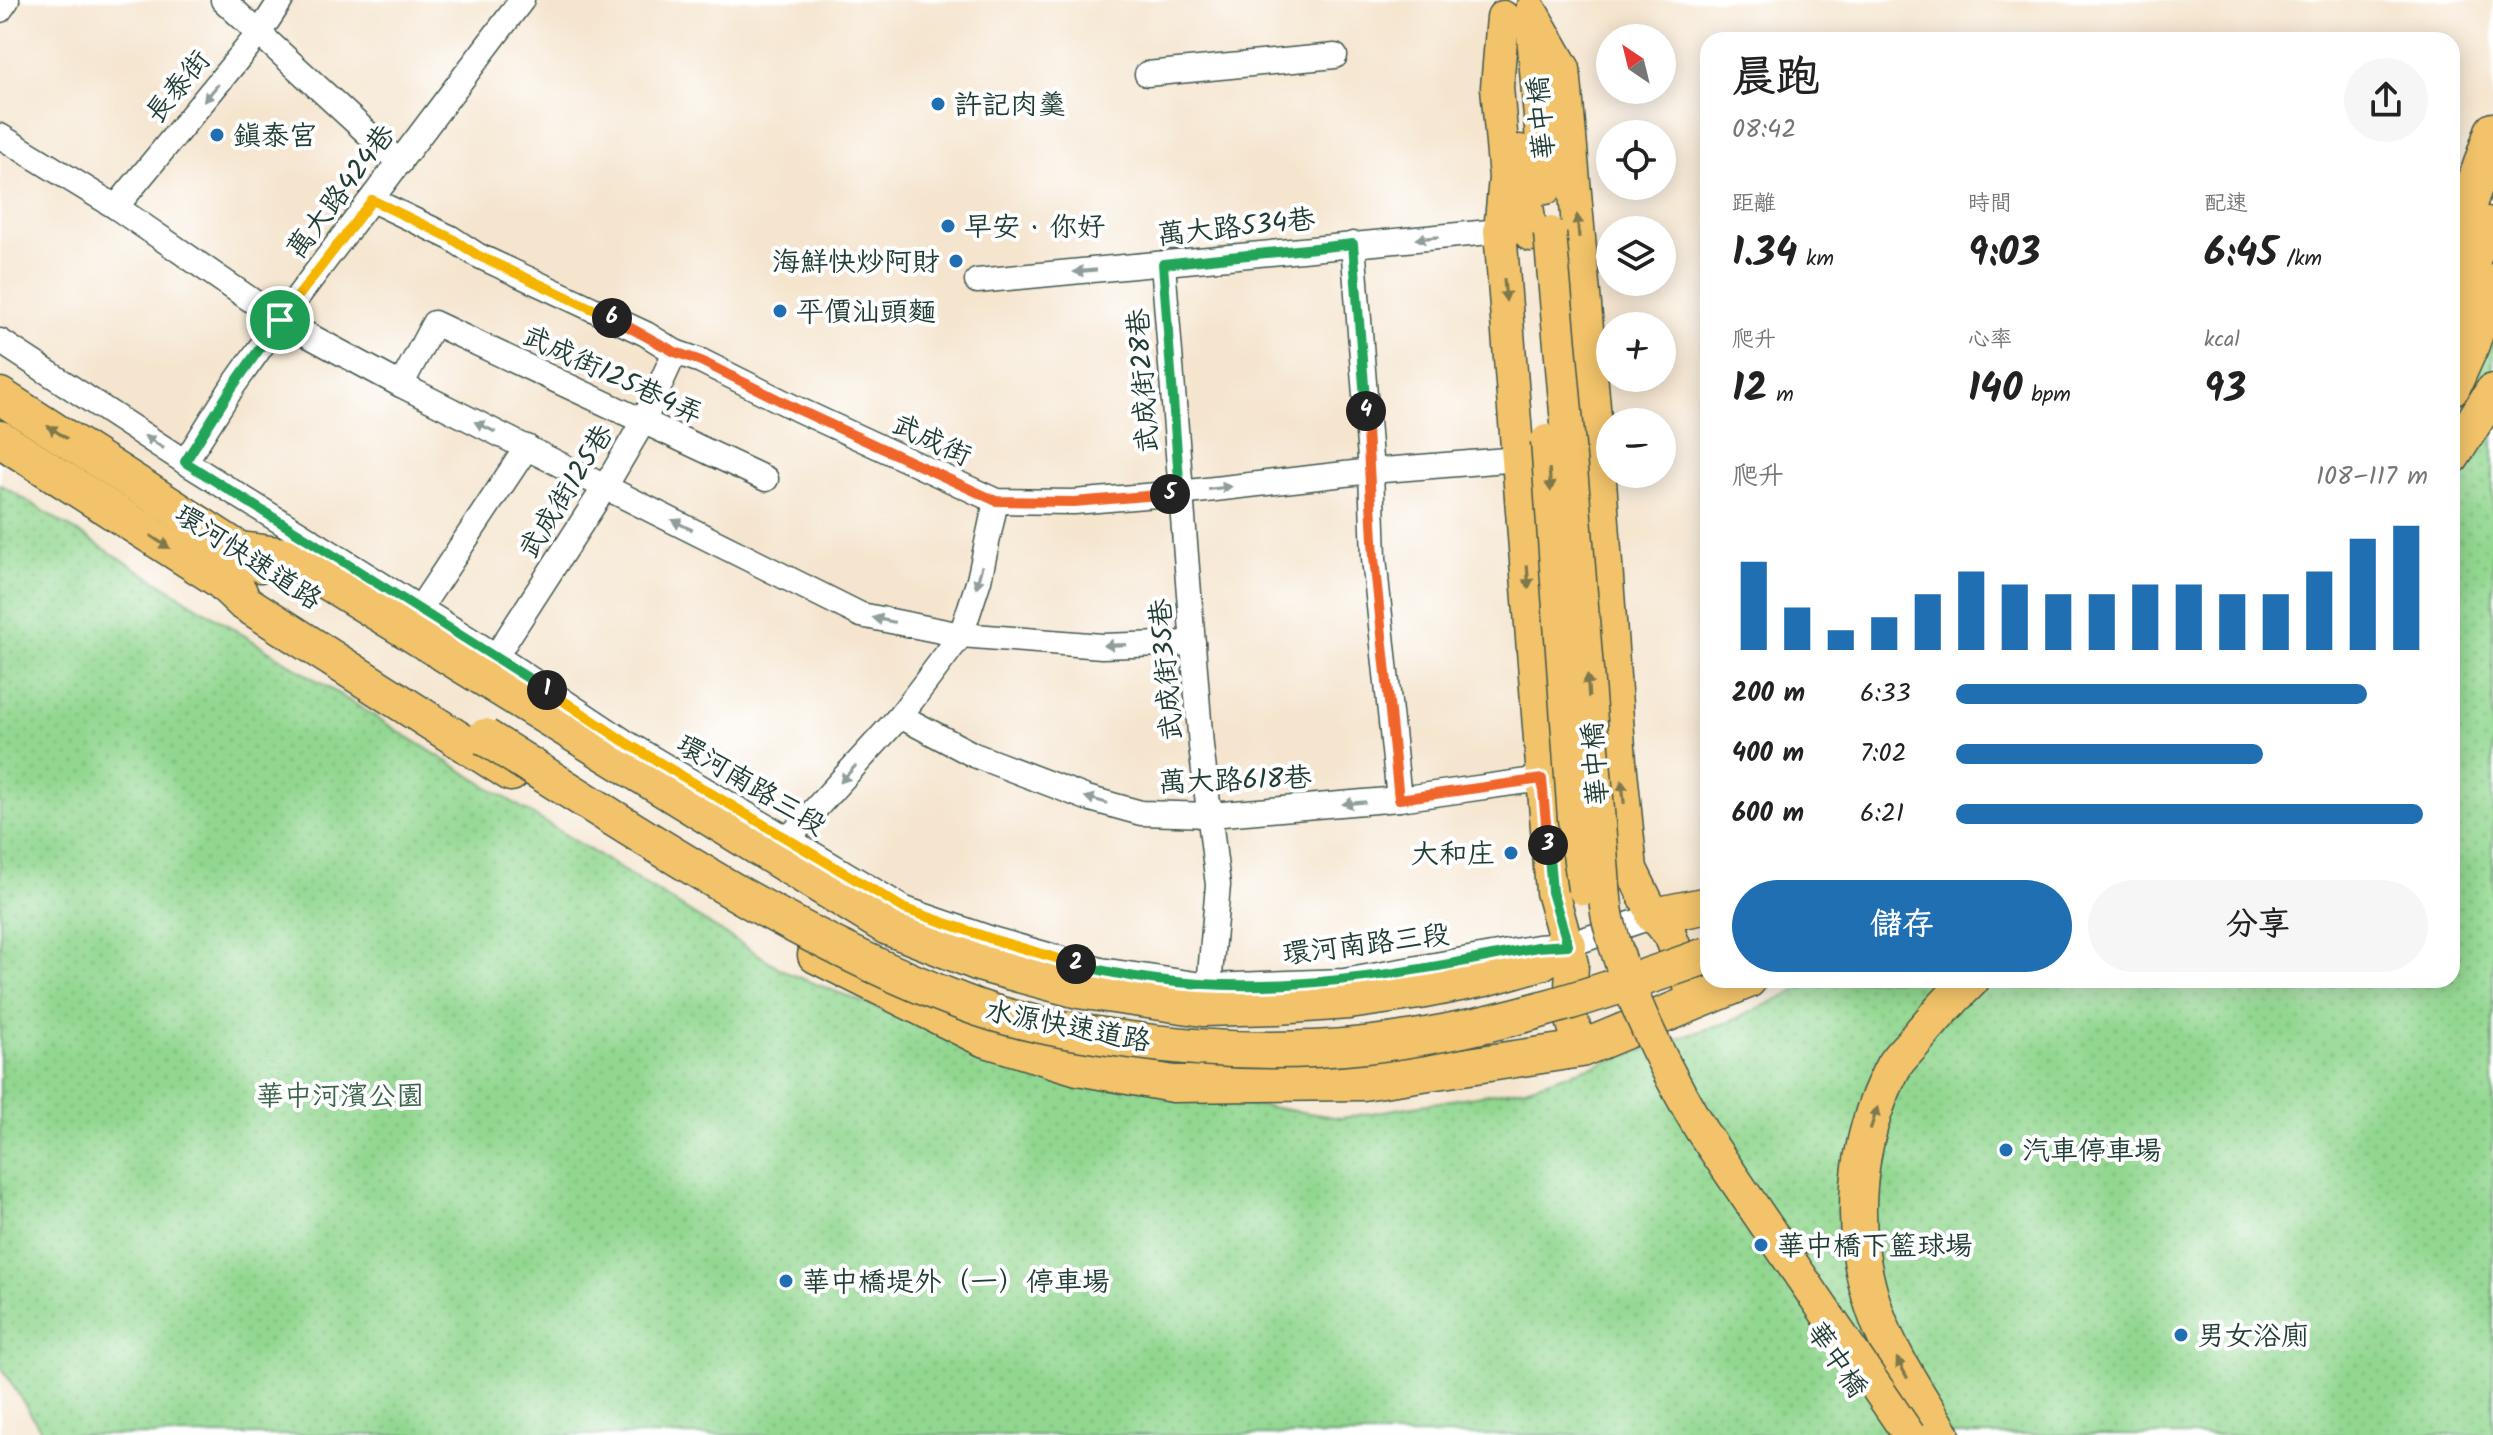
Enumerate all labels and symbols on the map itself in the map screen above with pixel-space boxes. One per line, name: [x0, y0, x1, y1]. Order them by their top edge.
north arrow: [1596, 24, 1676, 104]
street label: 長泰街: [135, 41, 223, 134]
street label: 華中橋: [1516, 74, 1569, 162]
one-way arrow: [203, 82, 220, 102]
place label: 許記肉羹: [954, 84, 1066, 129]
marker: 許記肉羹: [929, 95, 947, 113]
place label: 鎮泰宮: [233, 115, 317, 160]
street label: 萬大路424巷: [276, 115, 408, 270]
marker: 鎮泰宮: [208, 126, 226, 144]
street label: 萬大路534巷: [1155, 198, 1318, 259]
place label: 早安 · 你好: [964, 206, 1105, 251]
one-way arrow: [1571, 213, 1584, 238]
marker: 早安 · 你好: [939, 217, 957, 235]
one-way arrow: [1414, 232, 1439, 245]
place label: 海鮮快炒阿財: [772, 241, 940, 286]
marker: 海鮮快炒阿財: [947, 252, 965, 270]
one-way arrow: [1072, 265, 1097, 278]
one-way arrow: [1499, 278, 1512, 303]
pin: [246, 286, 314, 354]
place label: 平價汕頭麵: [796, 291, 936, 336]
pin: 6: [592, 298, 632, 338]
marker: 平價汕頭麵: [771, 302, 789, 320]
street label: 武成街28巷: [1117, 306, 1172, 455]
street label: 武成街125巷4弄: [514, 315, 710, 438]
pin: 4: [1346, 391, 1386, 431]
street label: 武成街: [883, 403, 979, 479]
street label: 武成街125巷: [508, 415, 627, 569]
one-way arrow: [474, 420, 497, 434]
one-way arrow: [46, 426, 68, 440]
one-way arrow: [143, 434, 164, 449]
one-way arrow: [1544, 468, 1557, 493]
pin: 5: [1150, 474, 1190, 514]
one-way arrow: [1208, 482, 1233, 495]
street label: 環河快速道路: [165, 493, 330, 623]
one-way arrow: [671, 518, 694, 532]
one-way arrow: [149, 534, 171, 548]
one-way arrow: [972, 564, 984, 589]
one-way arrow: [1522, 565, 1535, 590]
street label: 武成街35巷: [1139, 596, 1196, 743]
one-way arrow: [872, 613, 897, 625]
one-way arrow: [1102, 639, 1127, 652]
pin: 1: [527, 670, 567, 710]
one-way arrow: [1581, 673, 1594, 698]
street label: 華中橋: [1571, 720, 1622, 807]
street label: 環河南路三段: [667, 724, 834, 849]
street label: 萬大路618巷: [1158, 756, 1313, 807]
one-way arrow: [839, 764, 857, 783]
one-way arrow: [1616, 779, 1629, 804]
one-way arrow: [1083, 794, 1108, 806]
one-way arrow: [1341, 796, 1366, 809]
pin: 3: [1528, 825, 1568, 865]
place label: 大和庄: [1411, 833, 1495, 878]
marker: 大和庄: [1502, 844, 1520, 862]
street label: 環河南路三段: [1280, 913, 1452, 978]
pin: 2: [1056, 944, 1096, 984]
street label: 水源快速道路: [981, 989, 1154, 1066]
park label: 華中河濱公園: [256, 1075, 424, 1120]
one-way arrow: [1868, 1105, 1880, 1129]
place label: 汽車停車場: [2022, 1130, 2162, 1175]
marker: 汽車停車場: [1997, 1141, 2015, 1159]
place label: 華中橋下籃球場: [1777, 1225, 1973, 1270]
marker: 華中橋下籃球場: [1752, 1236, 1770, 1254]
place label: 華中橋堤外（一）停車場: [802, 1261, 1110, 1306]
marker: 華中橋堤外（一）停車場: [777, 1272, 795, 1290]
street label: 華中橋: [1794, 1313, 1878, 1408]
place label: 男女浴廁: [2197, 1315, 2309, 1360]
marker: 男女浴廁: [2172, 1326, 2190, 1344]
one-way arrow: [1895, 1356, 1909, 1379]

